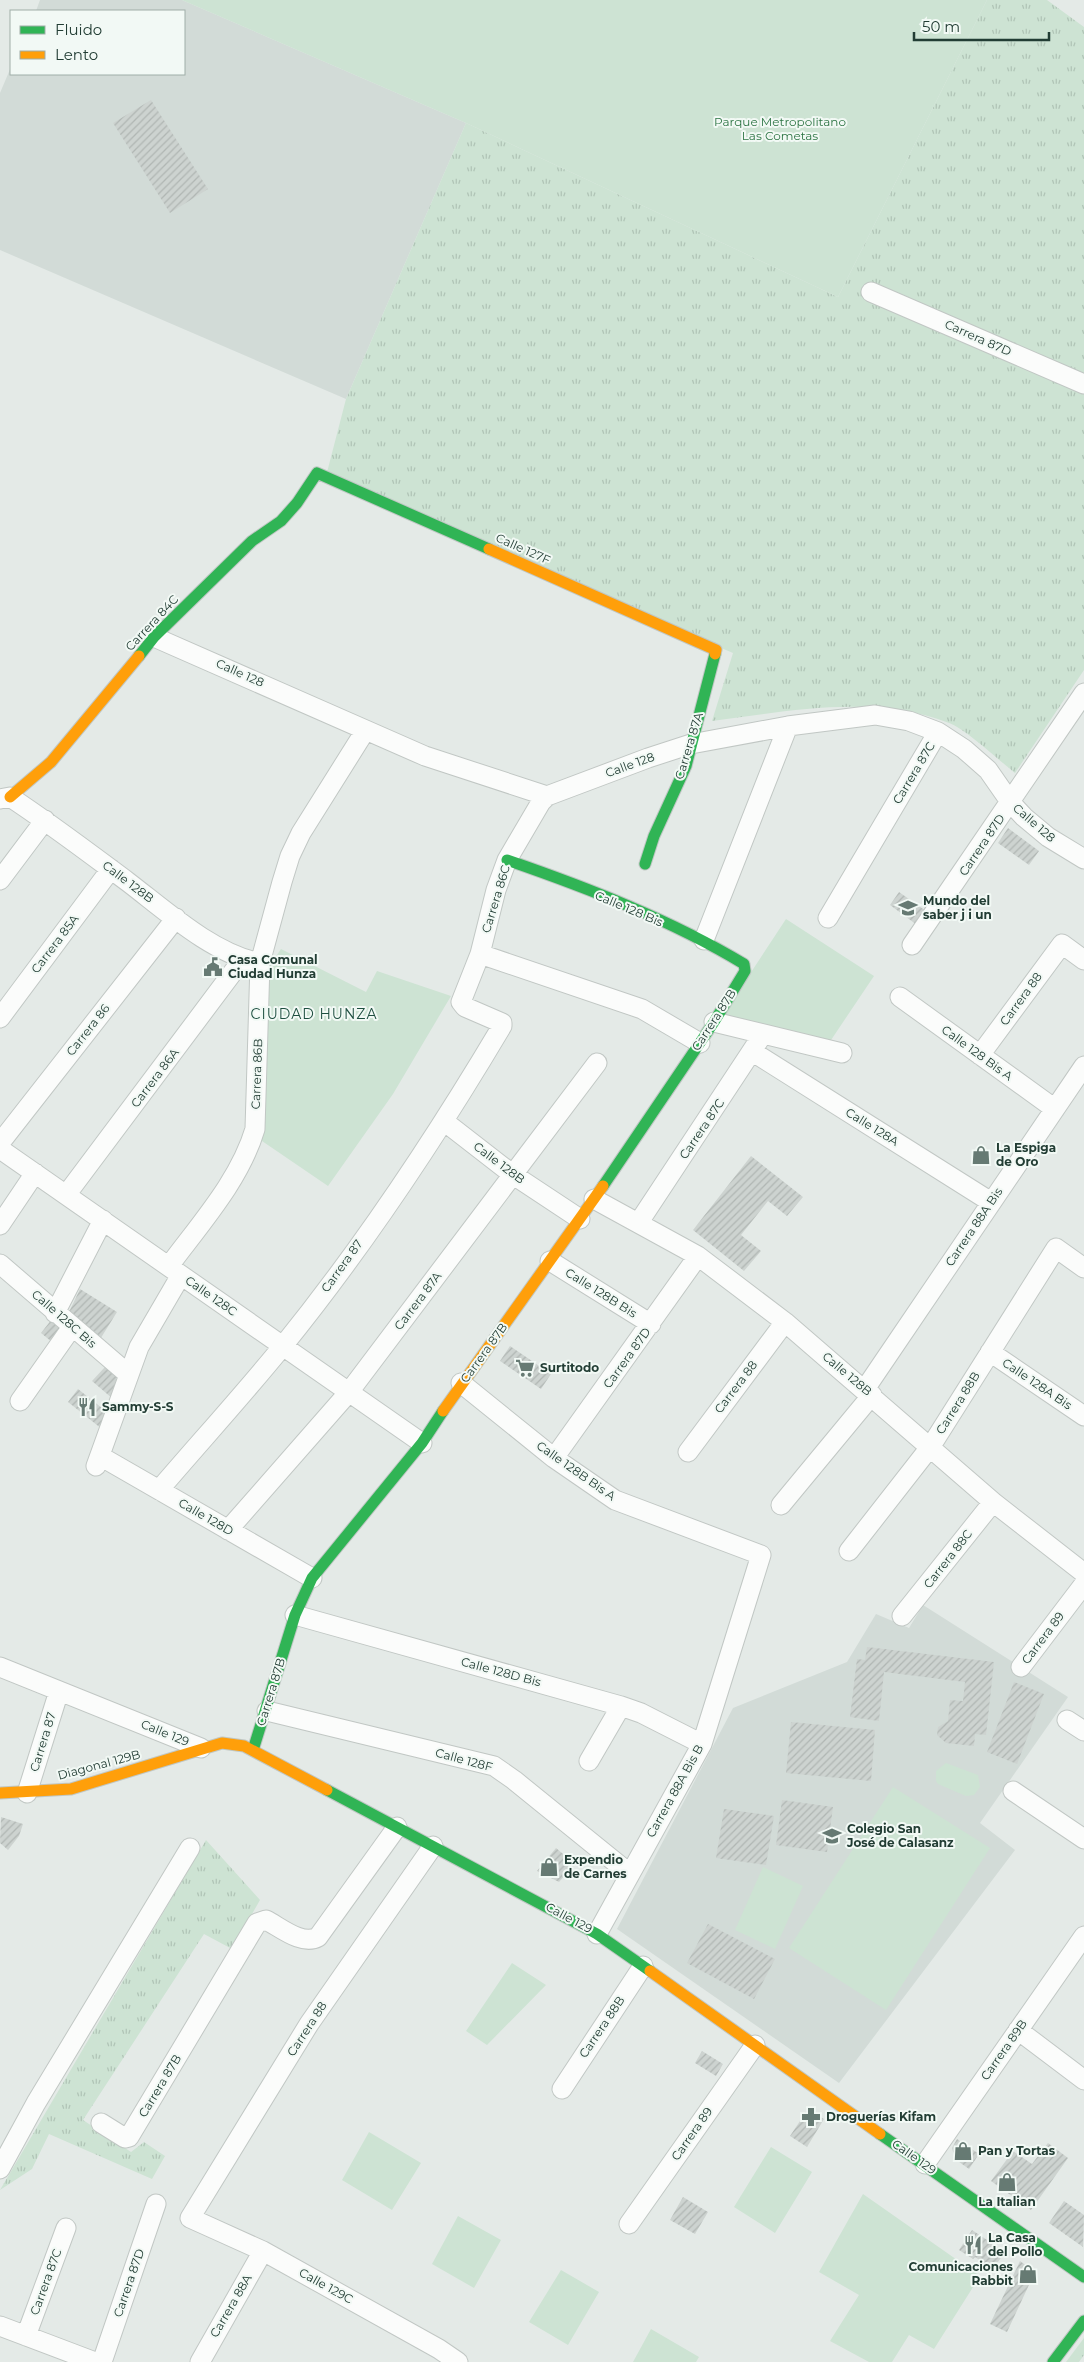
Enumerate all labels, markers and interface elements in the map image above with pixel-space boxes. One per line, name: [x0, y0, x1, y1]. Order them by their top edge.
legend: [10, 10, 185, 75]
scale bar: [914, 10, 1049, 42]
text: 50 m: [922, 17, 960, 36]
text: Fluido: [55, 20, 102, 39]
text: Lento: [55, 45, 98, 64]
park label: Parque Metropolitano Las Cometas: [714, 114, 846, 143]
street label: Carrera 87D: [943, 316, 1014, 359]
street label: Calle 127F: [494, 530, 553, 567]
street label: Carrera 84C: [122, 591, 182, 654]
street label: Calle 128: [214, 655, 267, 690]
street label: Carrera 87A: [671, 710, 706, 781]
street label: Carrera 87C: [889, 739, 938, 806]
street label: Calle 128: [603, 749, 657, 780]
street label: Calle 128: [1010, 800, 1059, 845]
street label: Carrera 87D: [955, 811, 1008, 878]
street label: Calle 128B: [100, 857, 157, 906]
street label: Carrera 86C: [478, 863, 513, 935]
street label: Calle 128 Bis: [593, 887, 666, 930]
place label: Mundo del saber j i un: [923, 893, 992, 922]
school or university icon: Mundo del saber j i un: [897, 897, 919, 919]
street label: Carrera 85A: [28, 911, 82, 976]
place label: Casa Comunal Ciudad Hunza: [228, 952, 318, 981]
public building icon: Casa Comunal Ciudad Hunza: [202, 956, 224, 978]
street label: Carrera 88: [996, 969, 1045, 1028]
street label: Carrera 87B: [688, 986, 739, 1053]
street label: Carrera 86: [63, 1001, 112, 1059]
district label: CIUDAD HUNZA: [251, 1005, 377, 1023]
street label: Calle 128 Bis A: [939, 1022, 1016, 1084]
street label: Carrera 86B: [248, 1038, 265, 1110]
street label: Carrera 86A: [127, 1045, 182, 1110]
street label: Carrera 87C: [676, 1095, 728, 1162]
street label: Calle 128A: [843, 1104, 902, 1149]
street label: Calle 128B: [471, 1138, 528, 1187]
place label: La Espiga de Oro: [996, 1140, 1056, 1169]
shop icon: La Espiga de Oro: [970, 1144, 992, 1166]
street label: Carrera 88A Bis: [942, 1184, 1006, 1269]
street label: Carrera 87: [317, 1236, 366, 1295]
street label: Calle 128B Bis: [563, 1265, 640, 1321]
street label: Carrera 87A: [391, 1268, 445, 1333]
street label: Calle 128C: [183, 1272, 240, 1319]
street label: Calle 128C Bis: [29, 1286, 100, 1351]
street label: Carrera 87B: [457, 1320, 510, 1386]
street label: Carrera 87D: [600, 1324, 654, 1391]
street label: Calle 128B: [819, 1349, 875, 1399]
street label: Calle 128A Bis: [1000, 1355, 1075, 1413]
supermarket icon: Surtitodo: [514, 1357, 536, 1379]
street label: Carrera 88: [711, 1357, 760, 1416]
place label: Surtitodo: [540, 1360, 599, 1375]
street label: Carrera 88B: [932, 1369, 983, 1437]
restaurant icon: Sammy-S-S: [76, 1396, 98, 1418]
place label: Sammy-S-S: [102, 1399, 174, 1414]
street label: Calle 128B Bis A: [534, 1438, 619, 1504]
street label: Calle 128D: [176, 1495, 237, 1538]
street label: Carrera 88C: [920, 1526, 976, 1591]
street label: Carrera 89: [1018, 1609, 1067, 1667]
street label: Calle 128D Bis: [459, 1654, 543, 1689]
street label: Carrera 87B: [253, 1656, 288, 1728]
street label: Carrera 87: [26, 1710, 59, 1773]
street label: Calle 129: [139, 1716, 192, 1749]
street label: Carrera 88A Bis B: [643, 1742, 706, 1840]
street label: Calle 128F: [434, 1745, 495, 1774]
street label: Diagonal 129B: [56, 1746, 142, 1783]
place label: Colegio San José de Calasanz: [846, 1821, 954, 1850]
school or university icon: Colegio San José de Calasanz: [821, 1825, 843, 1847]
place label: Expendio de Carnes: [564, 1852, 627, 1881]
shop icon: Expendio de Carnes: [538, 1856, 560, 1878]
street label: Calle 129: [543, 1899, 595, 1936]
street label: Carrera 88B: [576, 1993, 628, 2060]
street label: Carrera 88: [283, 1998, 330, 2059]
street label: Carrera 89B: [977, 2016, 1030, 2083]
street label: Carrera 87B: [135, 2052, 184, 2120]
street label: Carrera 89: [668, 2104, 715, 2163]
pharmacy icon: Droguerías Kifam: [800, 2106, 822, 2128]
place label: Droguerías Kifam: [826, 2109, 936, 2124]
street label: Calle 129: [889, 2136, 939, 2177]
shop icon: Pan y Tortas: [952, 2140, 974, 2162]
place label: Pan y Tortas: [978, 2143, 1056, 2158]
shop icon: La Italian: [996, 2171, 1018, 2193]
place label: La Italian: [978, 2194, 1036, 2209]
place label: La Casa del Pollo: [988, 2230, 1043, 2259]
restaurant icon: La Casa del Pollo: [962, 2234, 984, 2256]
street label: Carrera 87C: [27, 2246, 65, 2317]
street label: Carrera 87D: [110, 2247, 147, 2319]
place label: Comunicaciones Rabbit: [909, 2259, 1014, 2288]
shop icon: Comunicaciones Rabbit: [1017, 2263, 1039, 2285]
street label: Calle 129C: [297, 2265, 356, 2307]
street label: Carrera 88A: [206, 2271, 255, 2340]

